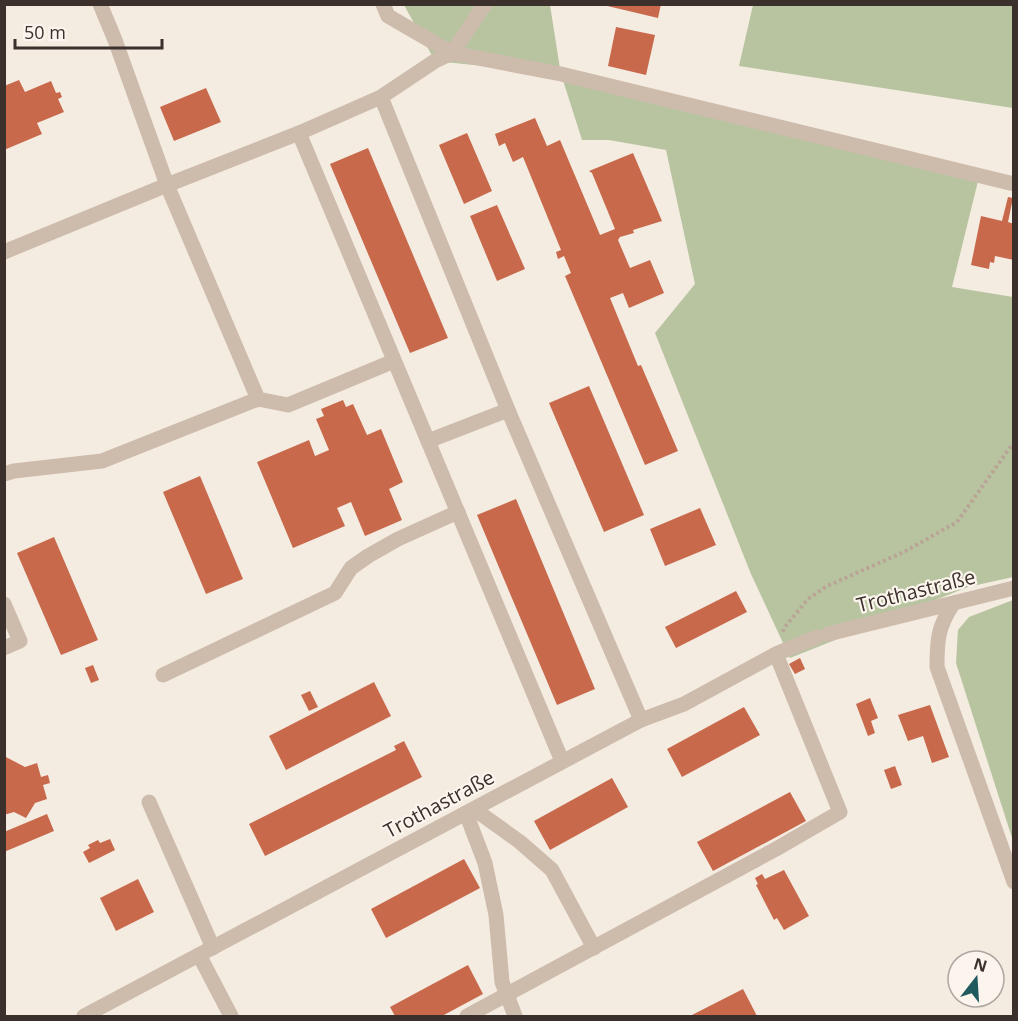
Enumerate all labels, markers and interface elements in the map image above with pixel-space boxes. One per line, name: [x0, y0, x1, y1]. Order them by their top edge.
scale bar: [15, 12, 162, 50]
text: 50 m: [24, 20, 66, 44]
street label: Trothastraße: [854, 563, 978, 618]
street label: Trothastraße: [379, 763, 499, 844]
north arrow: [946, 949, 1006, 1009]
text: N: [971, 952, 990, 977]

